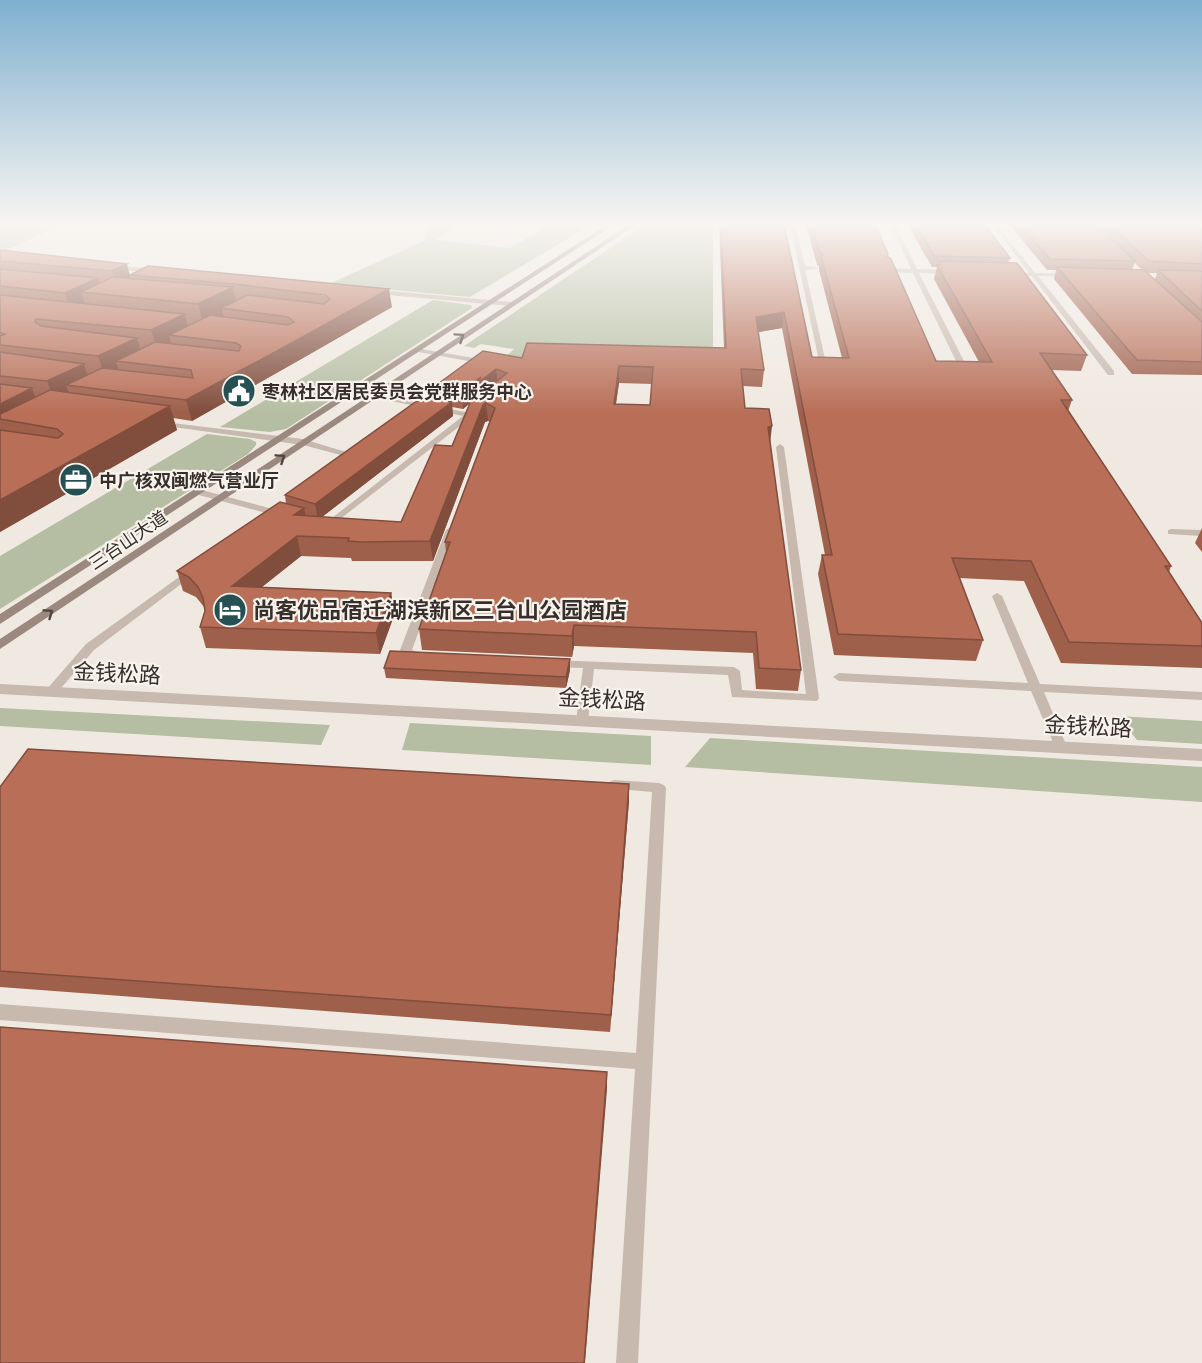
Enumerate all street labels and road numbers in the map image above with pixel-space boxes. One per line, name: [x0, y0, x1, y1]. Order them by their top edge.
street label: 三台山大道: [83, 504, 173, 576]
street label: 金钱松路: [72, 654, 162, 692]
street label: 金钱松路: [557, 680, 647, 718]
street label: 金钱松路: [1043, 707, 1133, 745]

